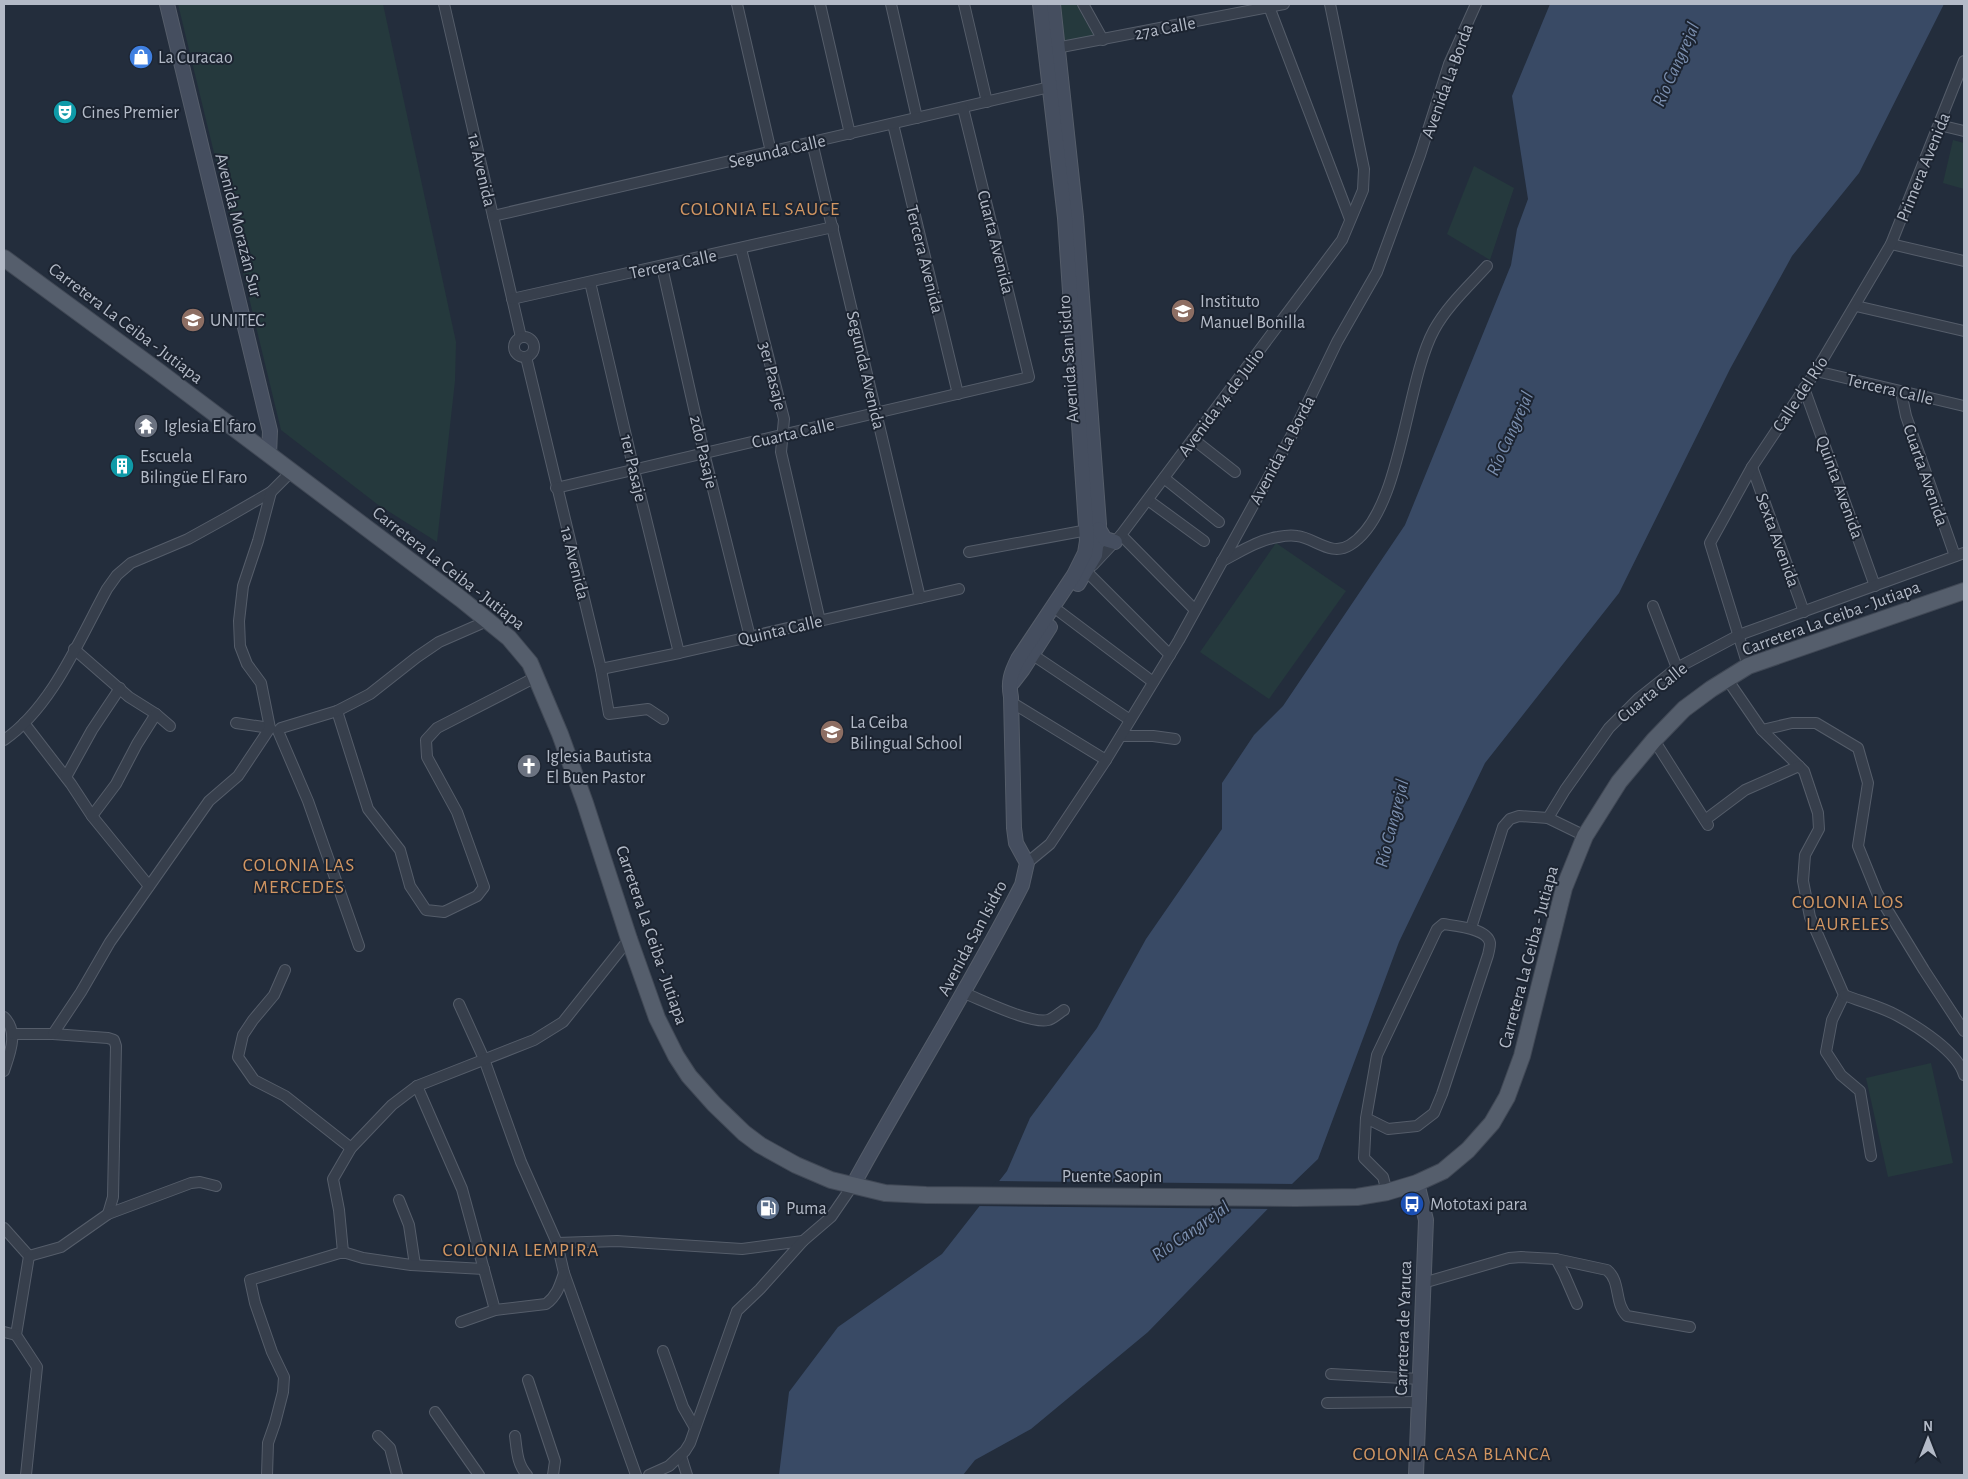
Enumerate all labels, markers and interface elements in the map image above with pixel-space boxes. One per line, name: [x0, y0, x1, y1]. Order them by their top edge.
street label: 27a Calle: [1133, 14, 1197, 44]
water label: Río Cangrejal: [1649, 19, 1704, 110]
street label: Avenida La Borda: [1419, 22, 1477, 141]
shop icon: La Curacao: [128, 44, 154, 70]
place label: La Curacao: [158, 49, 233, 67]
theatre icon: Cines Premier: [52, 99, 78, 125]
place label: Cines Premier: [82, 104, 179, 122]
street label: Primera Avenida: [1894, 110, 1954, 224]
street label: 1a Avenida: [464, 132, 498, 209]
street label: Segunda Calle: [727, 132, 827, 172]
street label: Avenida Morazán Sur: [211, 151, 265, 299]
street label: Cuarta Avenida: [973, 188, 1017, 296]
district label: COLONIA EL SAUCE: [680, 200, 840, 219]
street label: Tercera Avenida: [902, 203, 946, 315]
street label: Tercera Calle: [628, 247, 718, 283]
street label: Carretera La Ceiba - Jutiapa: [45, 260, 206, 388]
place label: Instituto Manuel Bonilla: [1200, 293, 1305, 332]
street label: Avenida San Isidro: [1056, 294, 1082, 423]
school or university icon: Instituto Manuel Bonilla: [1170, 298, 1196, 324]
school or university icon: UNITEC: [180, 307, 206, 333]
street label: Segunda Avenida: [843, 309, 887, 431]
place label: UNITEC: [210, 312, 265, 330]
street label: 3er Pasaje: [755, 340, 789, 412]
street label: Avenida 14 de Julio: [1175, 345, 1268, 460]
street label: Calle del Río: [1770, 353, 1832, 436]
street label: Tercera Calle: [1845, 371, 1935, 409]
water label: Río Cangrejal: [1483, 388, 1538, 479]
street label: Avenida La Borda: [1247, 393, 1319, 508]
temple icon: Iglesia El faro: [133, 413, 159, 439]
street label: 2do Pasaje: [686, 414, 720, 491]
street label: Cuarta Calle: [750, 416, 836, 452]
place label: Iglesia El faro: [164, 418, 256, 436]
street label: Cuarta Avenida: [1899, 422, 1951, 529]
street label: 1er Pasaje: [617, 433, 650, 504]
street label: Quinta Avenida: [1812, 433, 1866, 541]
place label: Escuela Bilingüe El Faro: [140, 448, 248, 487]
building icon: Escuela Bilingüe El Faro: [109, 453, 135, 479]
street label: Sexta Avenida: [1752, 491, 1802, 590]
street label: Carretera La Ceiba - Jutiapa: [369, 504, 528, 634]
street label: 1a Avenida: [556, 525, 592, 602]
street label: Carretera La Ceiba - Jutiapa: [1740, 578, 1923, 660]
street label: Quinta Calle: [736, 613, 824, 649]
street label: Cuarta Calle: [1614, 659, 1691, 726]
place label: La Ceiba Bilingual School: [850, 714, 962, 753]
school or university icon: La Ceiba Bilingual School: [819, 719, 845, 745]
place label: Iglesia Bautista El Buen Pastor: [546, 748, 652, 787]
church icon: Iglesia Bautista El Buen Pastor: [516, 753, 542, 779]
water label: Río Cangrejal: [1372, 777, 1413, 869]
street label: Carretera La Ceiba - Jutiapa: [612, 843, 690, 1027]
district label: COLONIA LAS MERCEDES: [243, 856, 355, 897]
street label: Carretera La Ceiba - Jutiapa: [1496, 864, 1562, 1050]
street label: Avenida San Isidro: [935, 878, 1011, 999]
district label: COLONIA LOS LAURELES: [1792, 893, 1904, 934]
street label: Puente Saopin: [1062, 1168, 1162, 1186]
bus stop icon: Mototaxi para: [1399, 1191, 1425, 1217]
fuel station icon: Puma: [755, 1195, 781, 1221]
place label: Mototaxi para: [1430, 1196, 1527, 1214]
water label: Río Cangrejal: [1148, 1197, 1234, 1265]
place label: Puma: [786, 1200, 827, 1218]
district label: COLONIA LEMPIRA: [443, 1241, 599, 1260]
street label: Carretera de Yaruca: [1393, 1260, 1415, 1396]
north arrow: [1903, 1414, 1953, 1464]
text: N: [1923, 1420, 1933, 1434]
district label: COLONIA CASA BLANCA: [1353, 1445, 1551, 1464]

